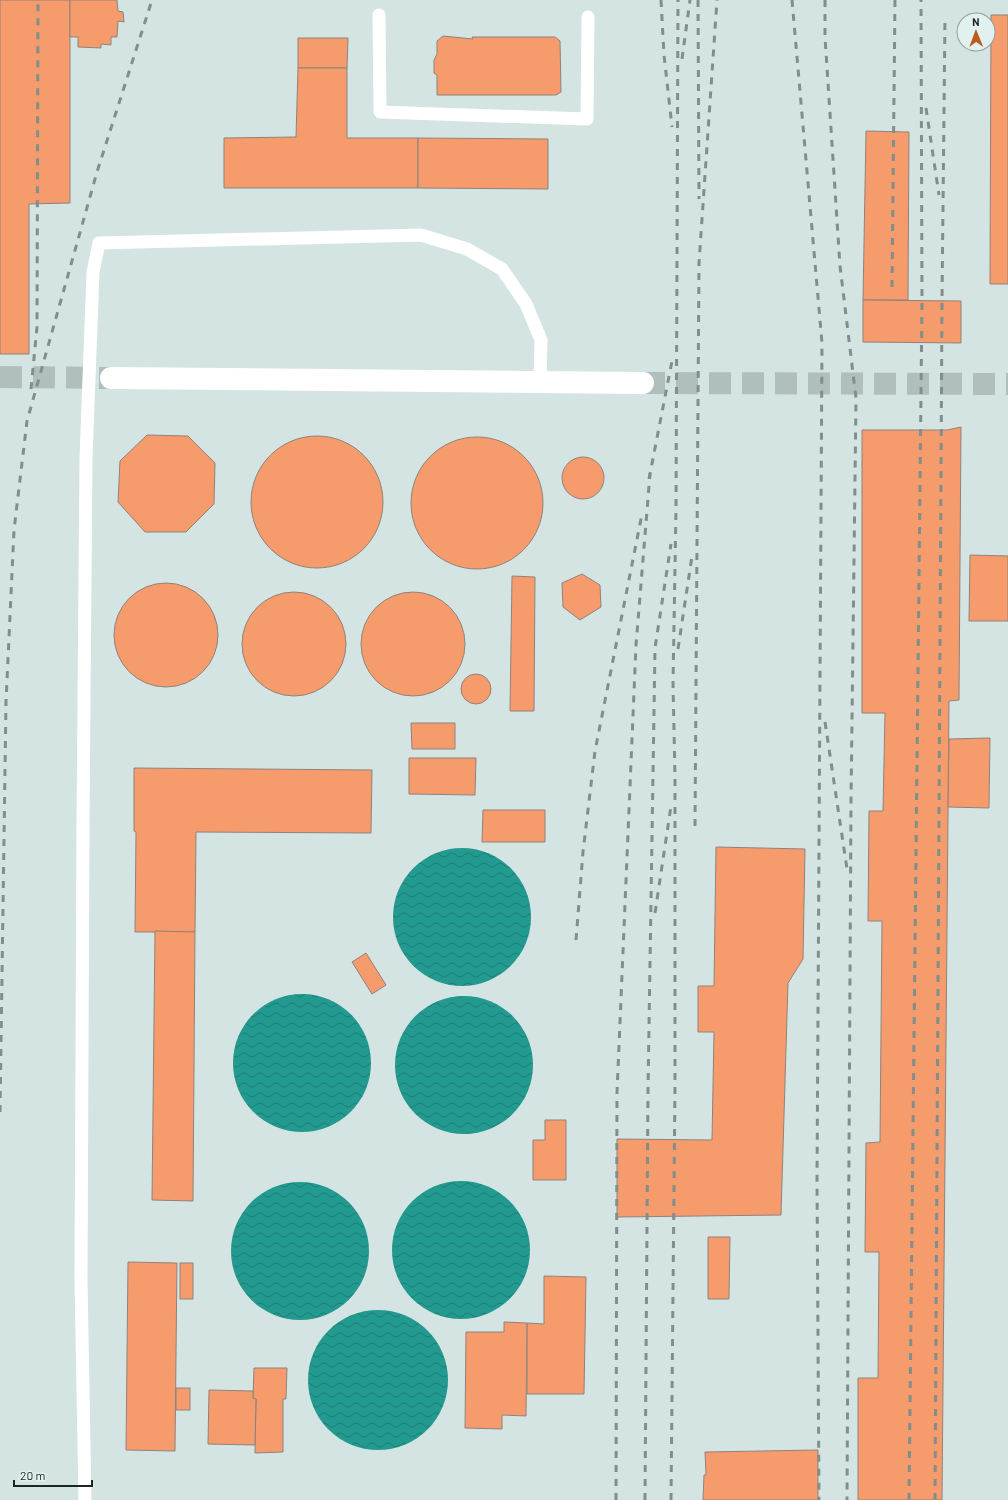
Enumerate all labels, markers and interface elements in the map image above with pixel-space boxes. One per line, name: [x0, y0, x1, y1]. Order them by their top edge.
north arrow: [956, 12, 996, 52]
text: N: [972, 15, 980, 28]
scale bar: [14, 1462, 92, 1488]
text: 20 m: [20, 1468, 46, 1482]

